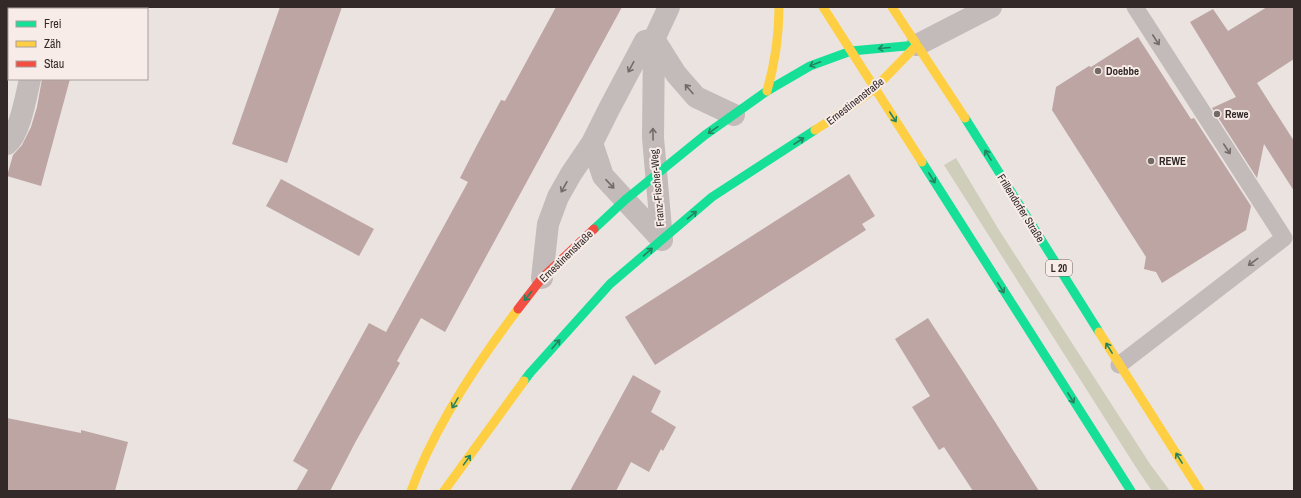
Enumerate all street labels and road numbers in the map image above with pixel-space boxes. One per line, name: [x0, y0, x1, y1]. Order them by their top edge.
street label: Ernestinenstraße: [823, 74, 887, 128]
street label: Franz-Fischer-Weg: [647, 149, 667, 227]
street label: Frillendorfer Straße: [994, 171, 1048, 245]
street label: Ernestinenstraße: [536, 227, 596, 285]
road number: L 20: [1046, 260, 1072, 276]

